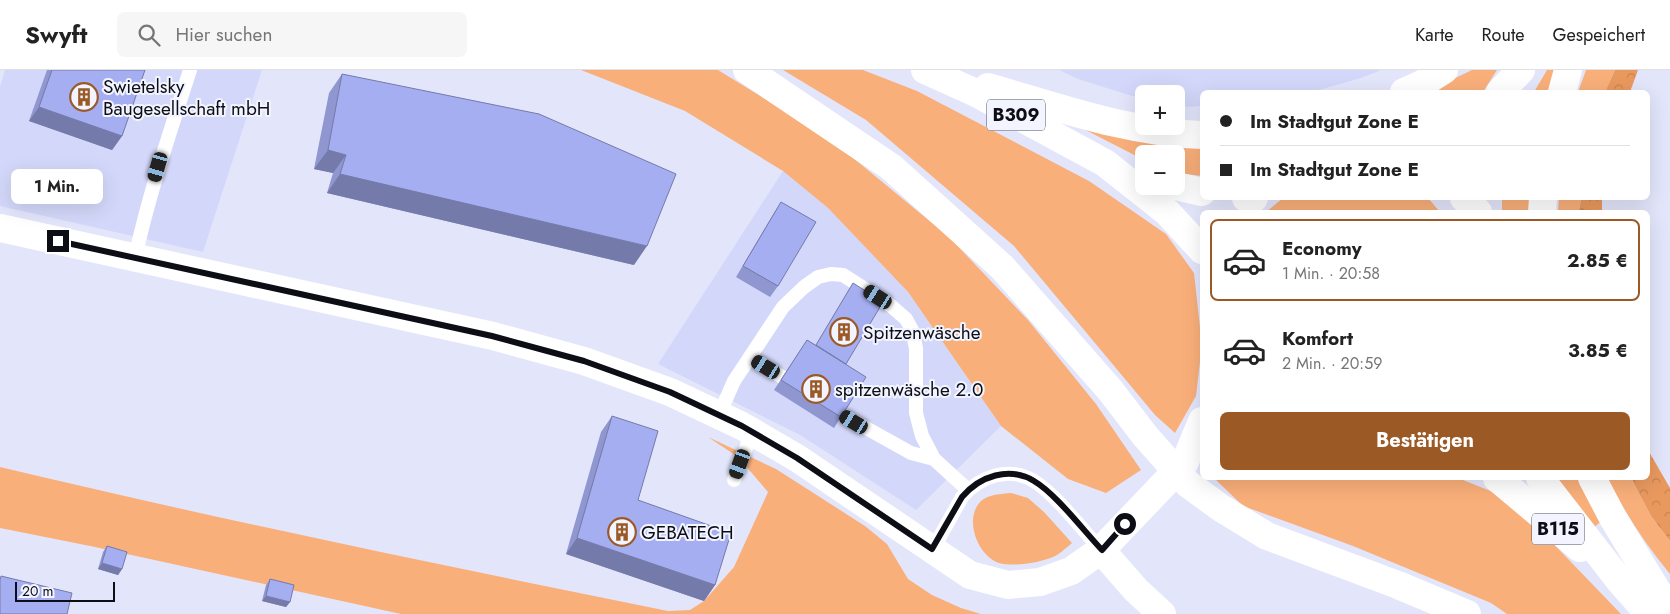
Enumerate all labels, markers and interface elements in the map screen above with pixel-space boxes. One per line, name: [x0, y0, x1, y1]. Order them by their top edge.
search box: [117, 12, 467, 57]
text: Swyft: [25, 17, 87, 52]
icon: search: [135, 21, 163, 49]
text: Hier suchen: [175, 21, 272, 48]
text: Karte: [1415, 22, 1454, 48]
text: Route: [1482, 22, 1524, 48]
text: Gespeichert: [1552, 22, 1645, 48]
place label: Swietelsky Baugesellschaft mbH: [103, 73, 270, 122]
building icon: Swietelsky Baugesellschaft mbH: [69, 82, 99, 112]
map controls: [1135, 85, 1185, 195]
button: +: [1135, 85, 1185, 135]
road number: B309: [987, 100, 1045, 130]
text: Im Stadtgut Zone E: [1250, 108, 1419, 135]
button: −: [1135, 145, 1185, 195]
car: [146, 151, 169, 183]
text: Im Stadtgut Zone E: [1250, 156, 1419, 183]
callout: 1 Min.: [12, 169, 104, 204]
text: 1 Min.: [34, 175, 80, 198]
route end: [47, 230, 69, 252]
text: Economy: [1282, 235, 1362, 262]
icon: car: [1222, 238, 1267, 283]
text: 2.85 €: [1567, 247, 1628, 274]
text: 1 Min. · 20:58: [1282, 262, 1380, 285]
car: [861, 283, 894, 311]
building icon: Spitzenwäsche: [829, 317, 859, 347]
place label: Spitzenwäsche: [863, 319, 981, 346]
text: Komfort: [1282, 325, 1353, 352]
icon: car: [1222, 328, 1267, 373]
text: 3.85 €: [1568, 337, 1628, 364]
text: 2 Min. · 20:59: [1282, 352, 1382, 375]
car: [749, 353, 782, 381]
building icon: spitzenwäsche 2.0: [801, 374, 831, 404]
place label: spitzenwäsche 2.0: [835, 376, 983, 403]
car: [837, 408, 870, 436]
button: Bestätigen: [1220, 412, 1630, 470]
car: [727, 447, 752, 481]
route start: [1114, 513, 1136, 535]
road number: B115: [1532, 514, 1584, 544]
building icon: GEBATECH: [607, 517, 637, 547]
place label: GEBATECH: [641, 519, 734, 546]
scale bar: [15, 579, 115, 602]
text: 20 m: [22, 581, 54, 601]

